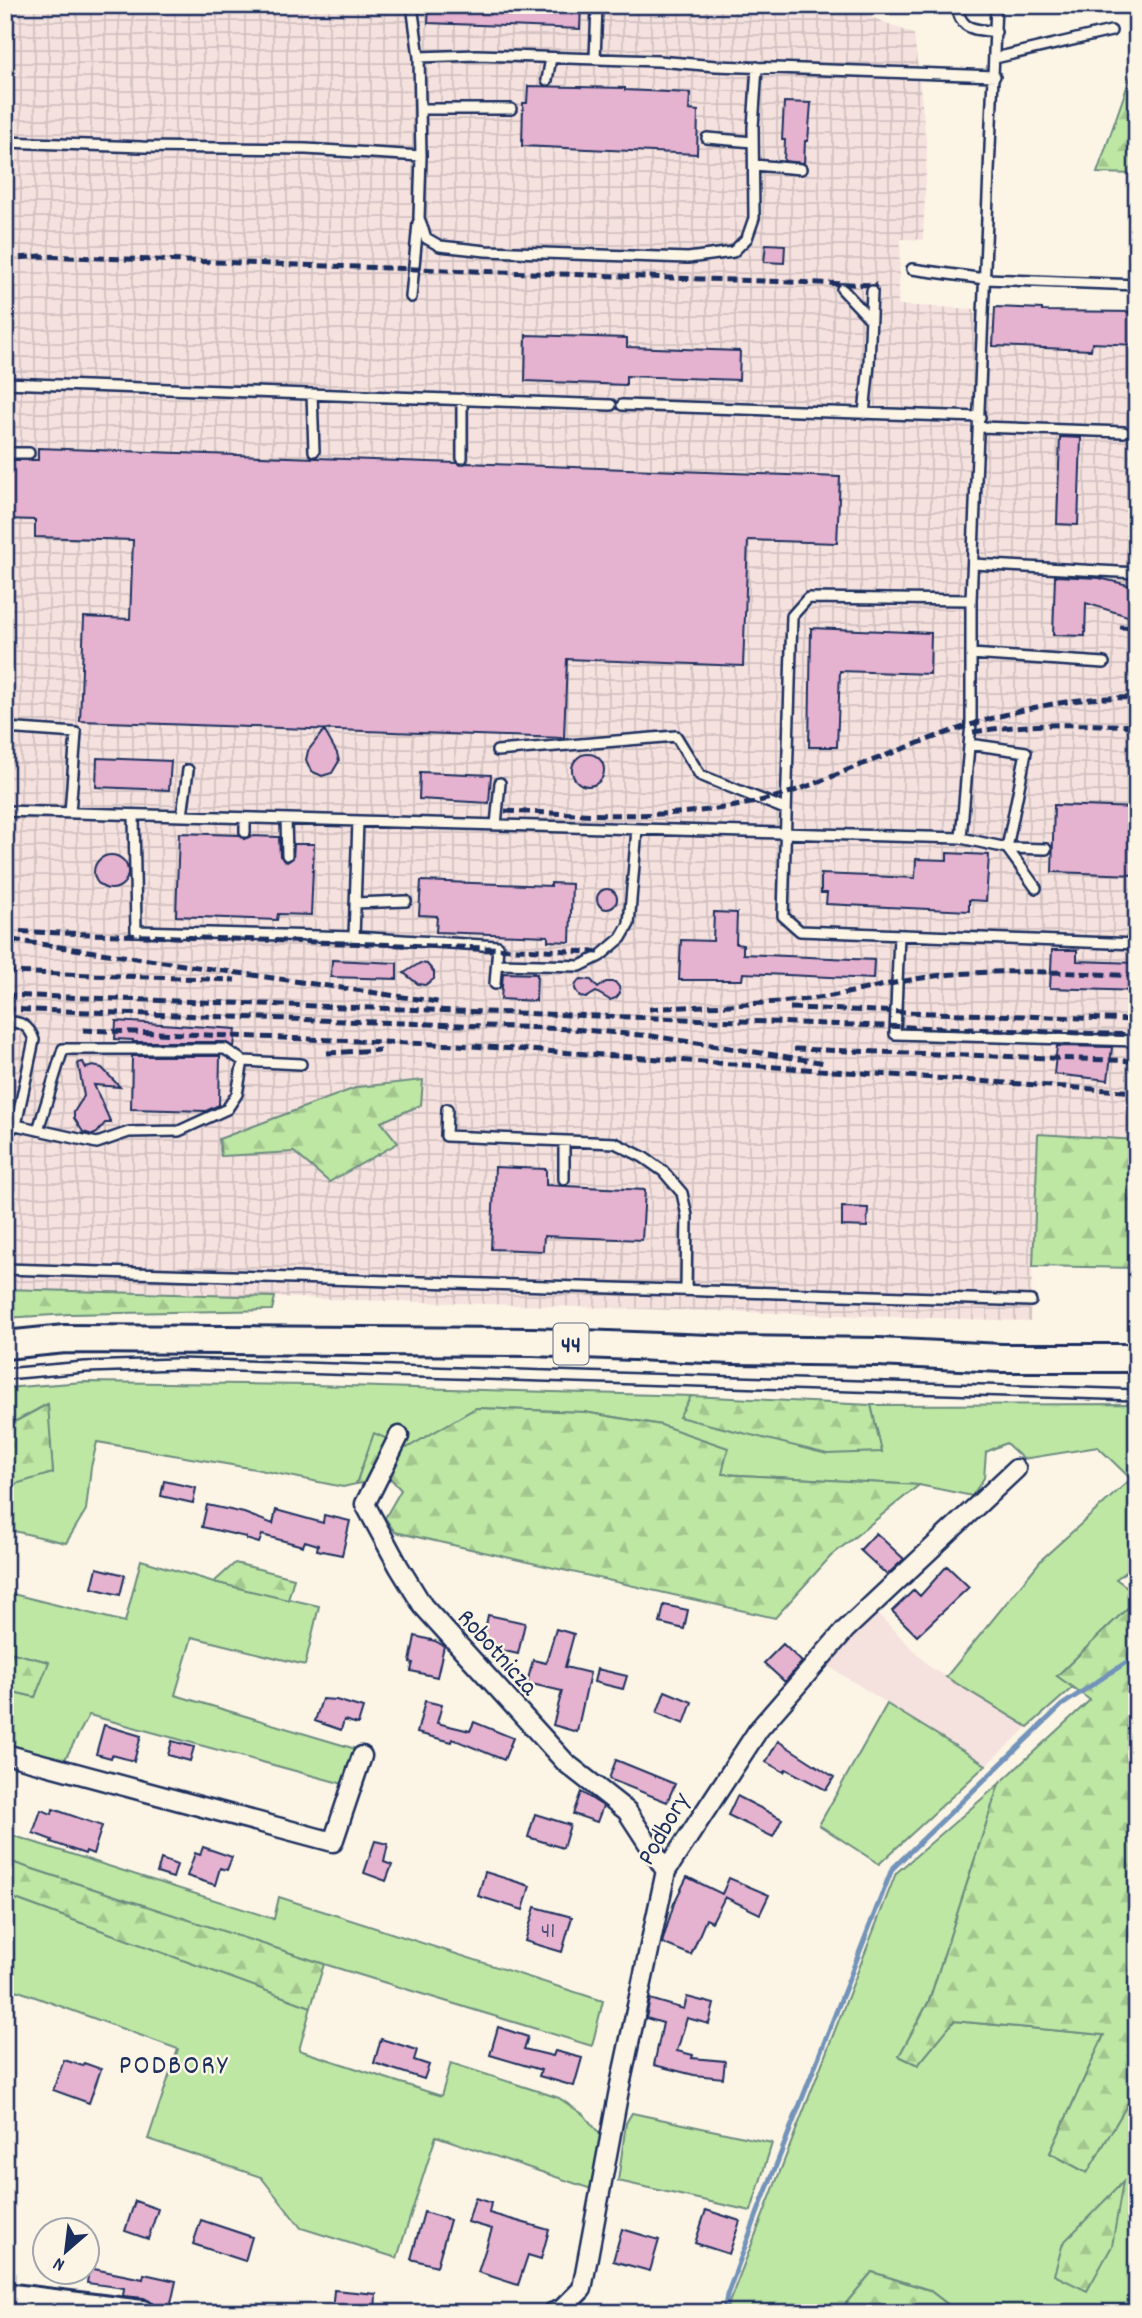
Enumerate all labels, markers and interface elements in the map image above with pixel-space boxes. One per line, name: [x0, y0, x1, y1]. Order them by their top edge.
road number: 44: [554, 1324, 588, 1364]
street label: Robotnicza: [447, 1602, 546, 1706]
street label: Podbory: [629, 1786, 701, 1873]
house number: 41: [541, 1916, 555, 1949]
district label: PODBORY: [119, 2048, 229, 2088]
north arrow: [32, 2216, 102, 2286]
text: N: [49, 2249, 70, 2277]

